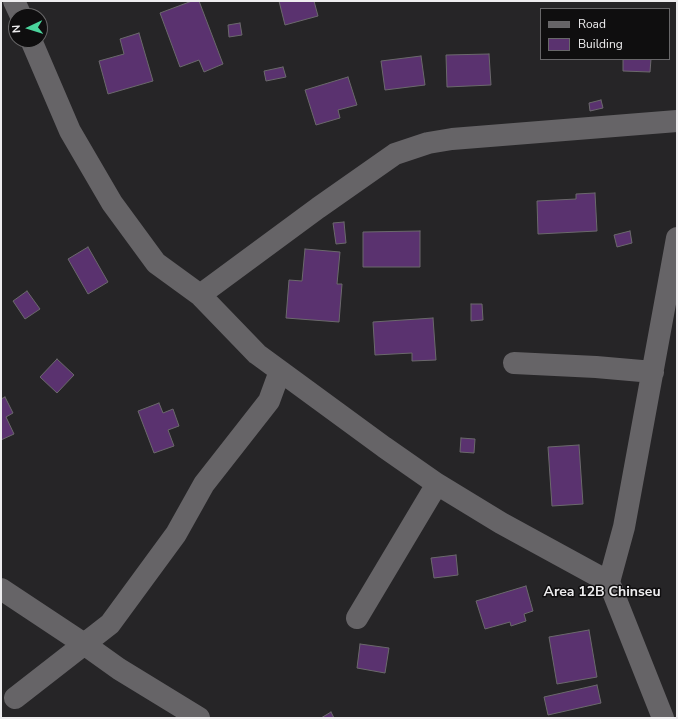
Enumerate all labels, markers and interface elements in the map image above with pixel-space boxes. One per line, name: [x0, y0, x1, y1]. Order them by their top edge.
north arrow: [8, 8, 48, 48]
legend: [540, 8, 670, 60]
text: Road: [578, 16, 606, 32]
text: N: [9, 24, 24, 33]
text: Building: [578, 36, 623, 52]
district label: Area 12B Chinseu: [543, 585, 661, 601]

